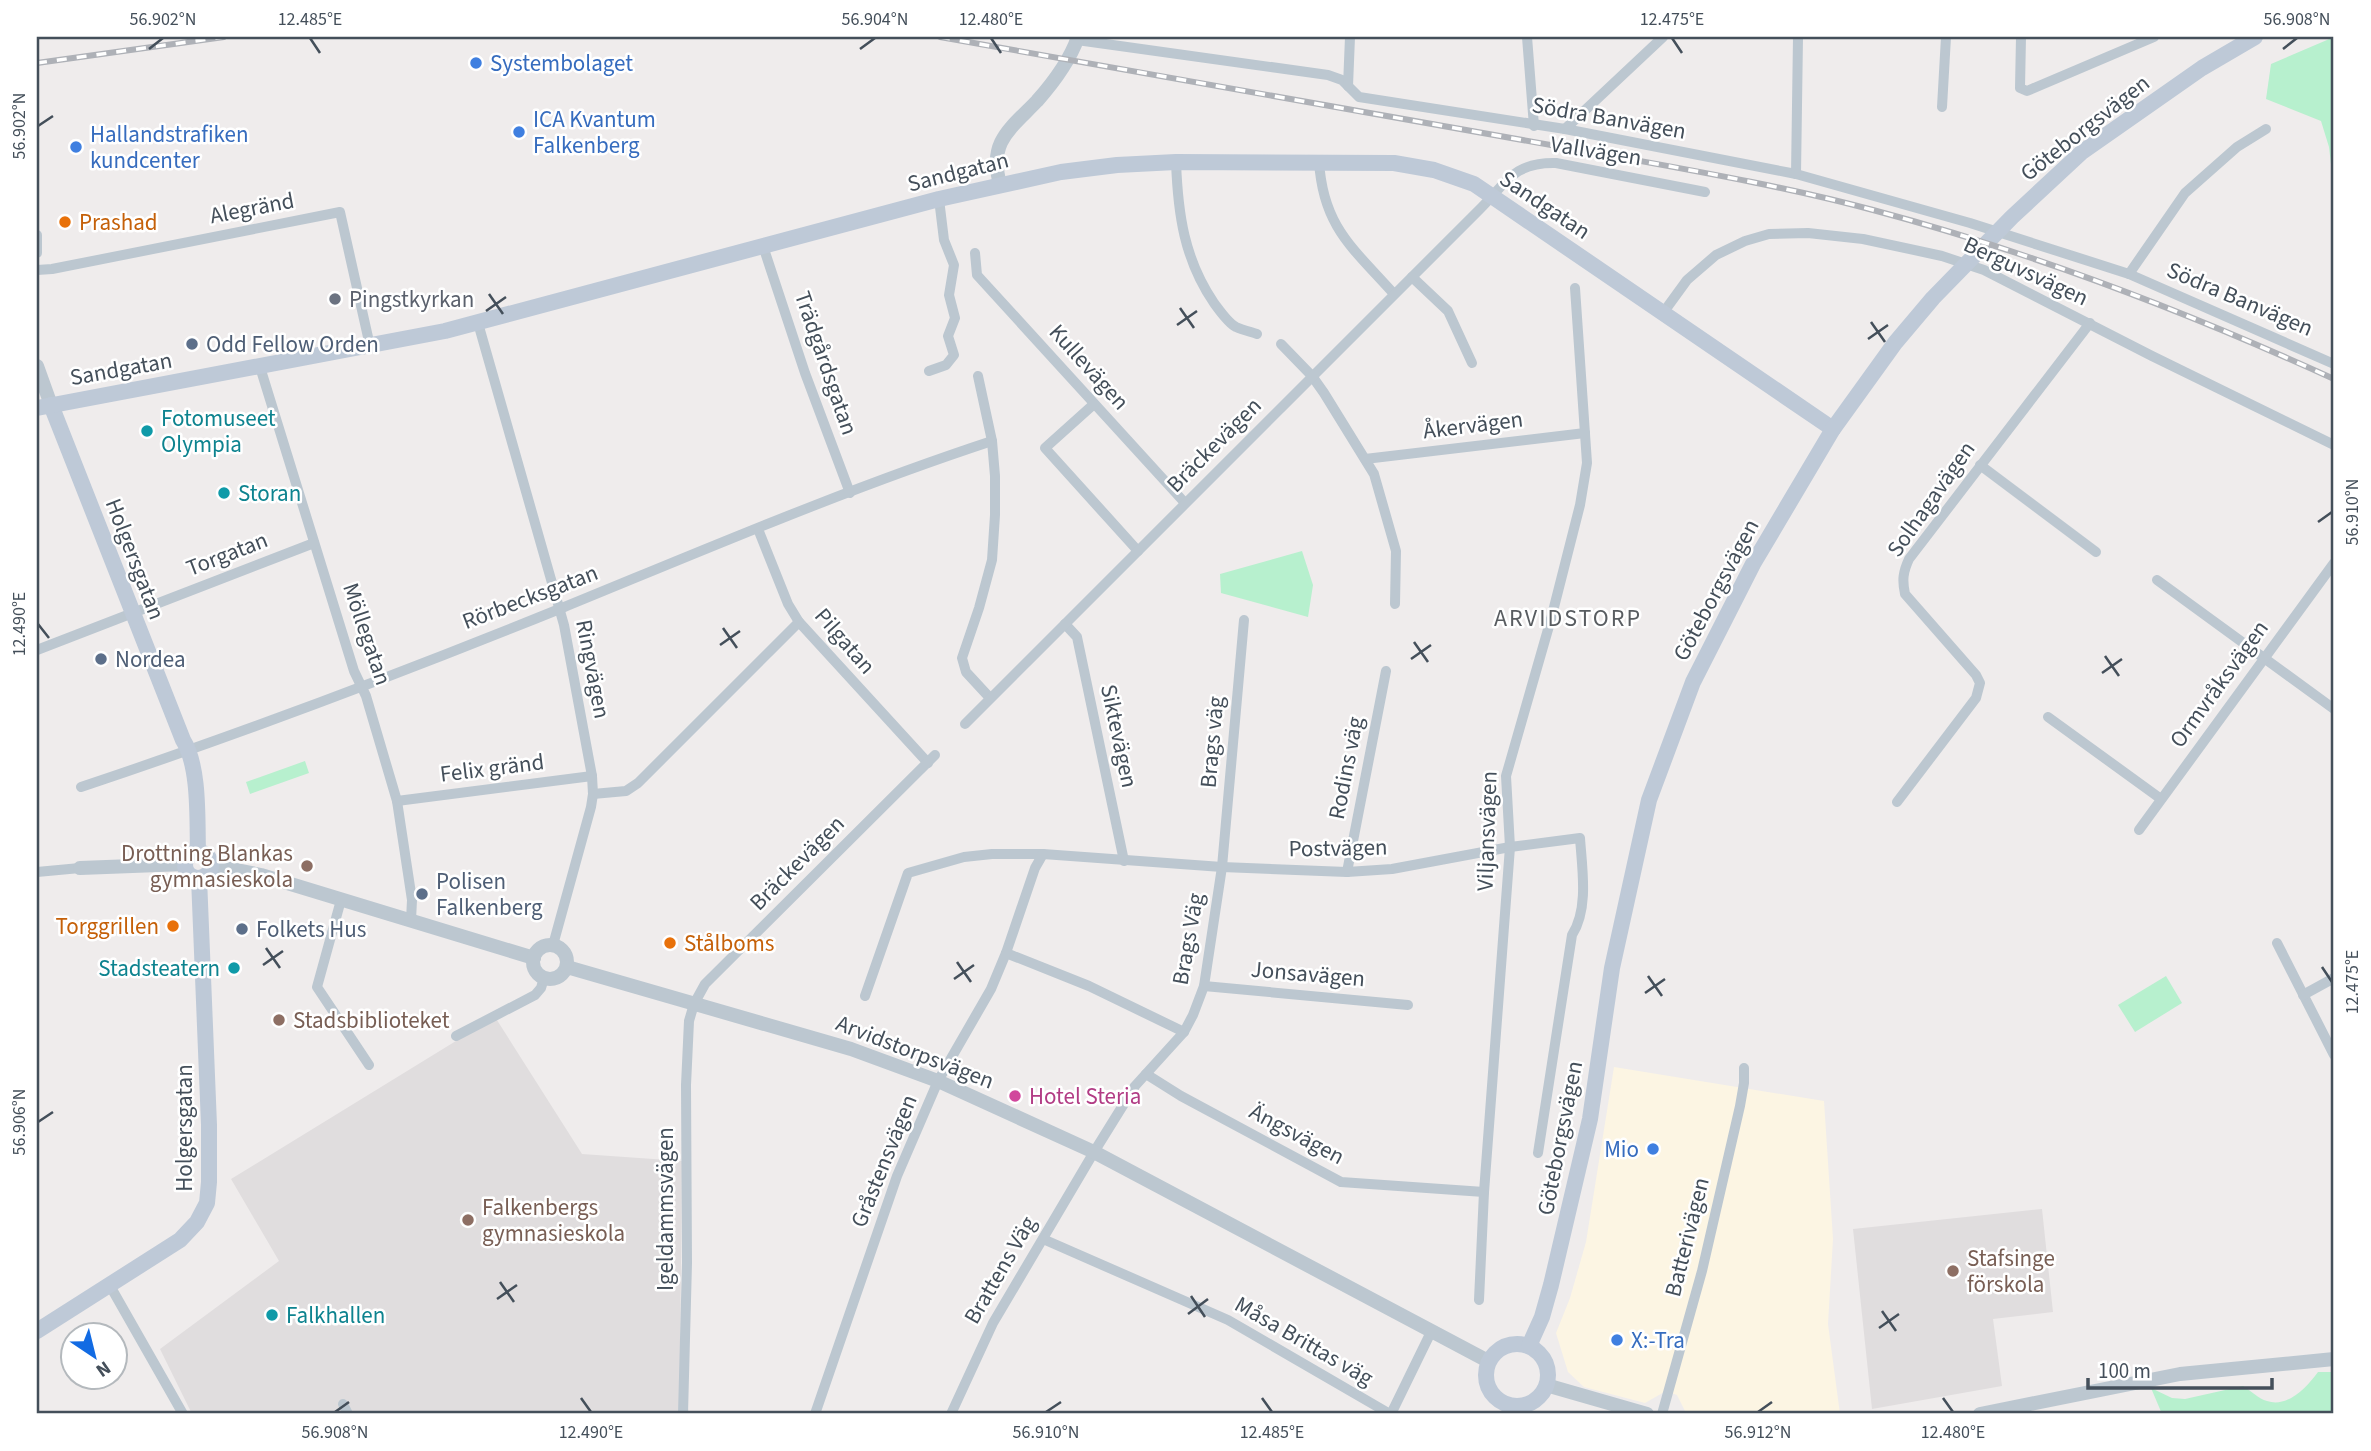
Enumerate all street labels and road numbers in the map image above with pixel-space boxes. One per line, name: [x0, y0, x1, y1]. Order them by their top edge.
street label: Göteborgsvägen: [2013, 67, 2157, 189]
street label: Södra Banvägen: [1529, 88, 1689, 148]
street label: Vallvägen: [1548, 128, 1644, 174]
street label: Sandgatan: [904, 144, 1012, 200]
street label: Sandgatan: [1493, 162, 1597, 248]
street label: Alegränd: [207, 184, 297, 232]
street label: Berguvsvägen: [1958, 228, 2094, 314]
street label: Södra Banvägen: [2162, 253, 2318, 345]
street label: Trädgårdsgatan: [786, 287, 866, 439]
street label: Kullevägen: [1041, 317, 1137, 417]
street label: Sandgatan: [67, 344, 175, 394]
street label: Bräckevägen: [1159, 390, 1269, 500]
street label: Åkervägen: [1421, 402, 1525, 448]
street label: Solhagavägen: [1879, 434, 1983, 564]
street label: Holgersgatan: [97, 494, 173, 624]
street label: Göteborgsvägen: [1665, 513, 1767, 667]
street label: Torgatan: [181, 523, 273, 585]
street label: Rörbecksgatan: [457, 556, 603, 638]
street label: Möllegatan: [334, 578, 400, 690]
street label: Pilgatan: [807, 601, 883, 681]
street label: Ormvråksvägen: [2161, 614, 2277, 754]
street label: Ringvägen: [567, 617, 619, 721]
street label: Siktevägen: [1092, 681, 1146, 791]
street label: Brags väg: [1192, 694, 1232, 789]
street label: Rodins väg: [1320, 713, 1372, 822]
street label: Felix gränd: [438, 745, 546, 791]
street label: Viljansvägen: [1468, 770, 1506, 892]
street label: Bräckevägen: [742, 808, 852, 918]
street label: Postvägen: [1288, 831, 1388, 865]
street label: Brags Väg: [1164, 890, 1212, 988]
street label: Jonsavägen: [1250, 953, 1366, 995]
street label: Arvidstorpsvägen: [831, 1007, 999, 1097]
street label: Göteborgsvägen: [1529, 1058, 1591, 1218]
street label: Holgersgatan: [168, 1064, 201, 1192]
street label: Gråstensvägen: [842, 1090, 926, 1232]
street label: Ängsvägen: [1244, 1095, 1350, 1173]
street label: Igeldammsvägen: [649, 1127, 682, 1291]
street label: Batterivägen: [1656, 1174, 1718, 1300]
street label: Brattens Väg: [956, 1210, 1044, 1330]
street label: Måsa Brittas väg: [1229, 1288, 1380, 1394]

